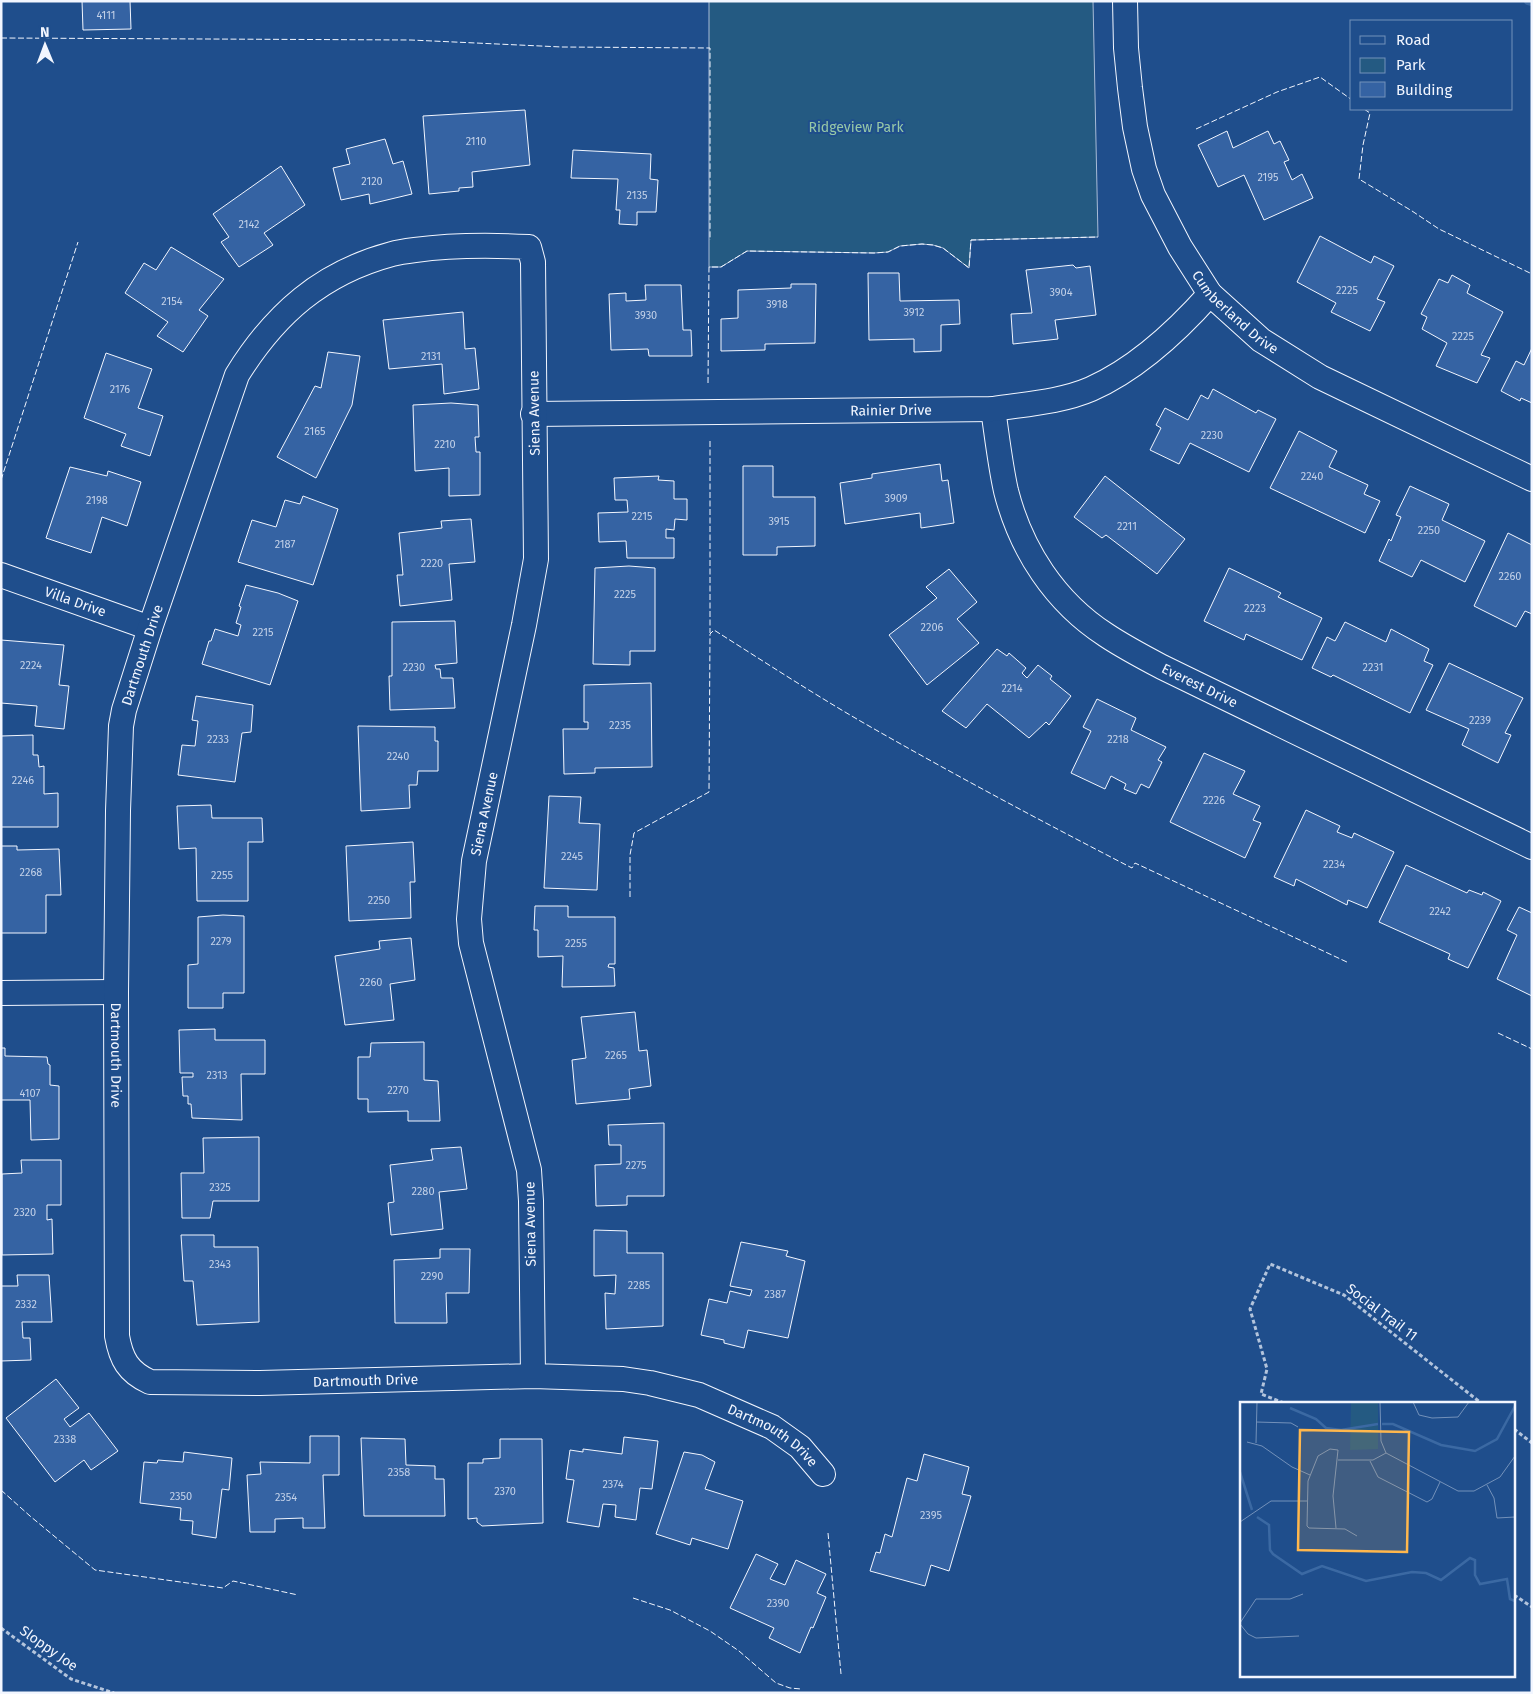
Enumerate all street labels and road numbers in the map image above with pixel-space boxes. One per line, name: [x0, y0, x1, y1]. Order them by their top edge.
street label: Cumberland Drive: [1188, 267, 1281, 358]
street label: Siena Avenue: [525, 370, 544, 456]
street label: Rainier Drive: [850, 402, 932, 420]
street label: Villa Drive: [42, 583, 108, 621]
street label: Dartmouth Drive: [118, 603, 167, 708]
street label: Everest Drive: [1159, 660, 1240, 712]
street label: Siena Avenue: [467, 770, 502, 857]
street label: Dartmouth Drive: [107, 1003, 124, 1108]
street label: Siena Avenue: [521, 1181, 540, 1267]
street label: Social Trail 11: [1343, 1280, 1421, 1345]
street label: Dartmouth Drive: [313, 1371, 418, 1391]
street label: Dartmouth Drive: [725, 1401, 821, 1471]
street label: Sloppy Joe: [16, 1622, 81, 1675]

